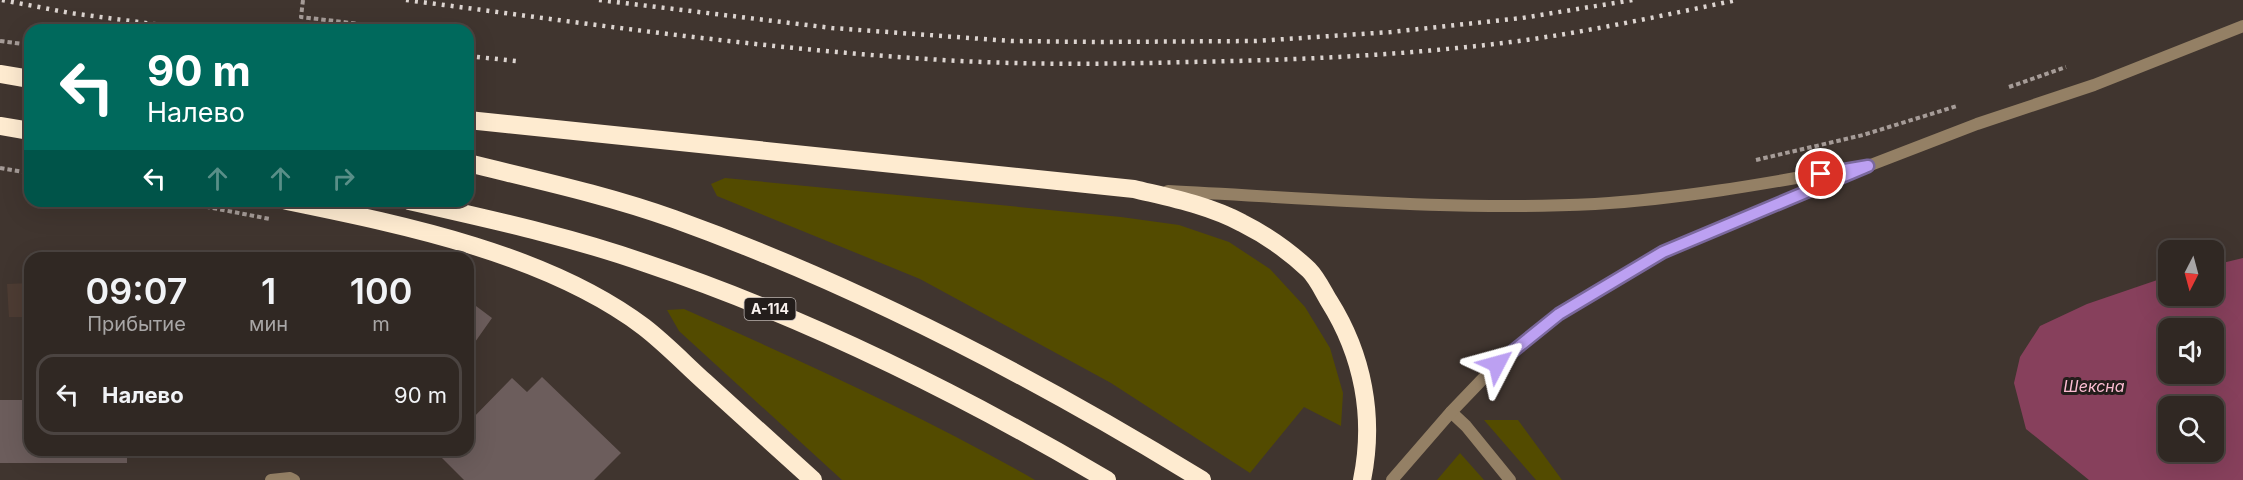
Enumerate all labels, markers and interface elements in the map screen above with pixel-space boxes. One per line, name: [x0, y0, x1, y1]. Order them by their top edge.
text: 90 m: [147, 45, 251, 96]
icon: left: [48, 48, 126, 126]
text: Налево: [147, 96, 245, 129]
pin: [1795, 148, 1846, 199]
icon: arrive: [1804, 157, 1837, 190]
icon: left: [138, 162, 171, 195]
icon: ahead: [201, 162, 234, 195]
icon: ahead: [264, 162, 297, 195]
icon: right: [327, 162, 360, 195]
north arrow: [2158, 240, 2224, 306]
map controls: [2158, 240, 2224, 462]
text: 09:07: [86, 269, 188, 313]
text: 1: [261, 269, 276, 313]
text: 100: [350, 269, 412, 313]
road number: А-114: [744, 298, 796, 320]
text: Прибытие: [87, 312, 186, 336]
text: мин: [249, 312, 288, 336]
text: m: [372, 312, 390, 336]
button: sound: [2158, 318, 2224, 384]
position arrow: [1465, 332, 1529, 396]
water label: Шексна: [2063, 376, 2125, 396]
icon: left: [51, 378, 84, 411]
text: Налево: [102, 382, 184, 408]
text: 90 m: [394, 382, 447, 408]
button: search: [2158, 396, 2224, 462]

